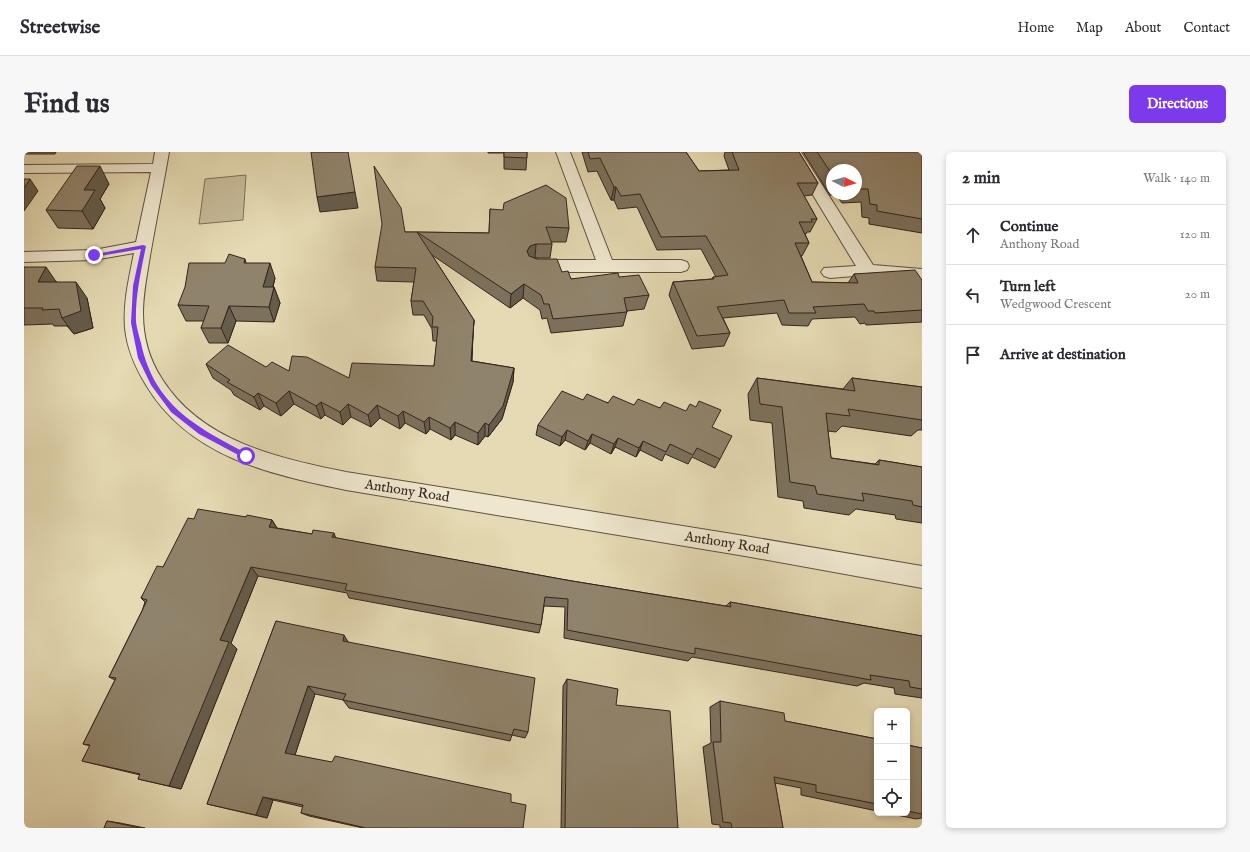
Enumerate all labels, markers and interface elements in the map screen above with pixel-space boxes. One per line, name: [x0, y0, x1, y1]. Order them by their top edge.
text: Streetwise: [20, 16, 100, 40]
text: Home: [1018, 19, 1054, 37]
text: Map: [1076, 19, 1103, 37]
text: About: [1125, 19, 1161, 37]
text: Contact: [1183, 19, 1230, 37]
button: Directions: [1129, 85, 1226, 123]
text: Find us: [24, 87, 110, 122]
north arrow: [826, 164, 862, 200]
text: 2 min: [962, 168, 1000, 189]
text: Walk · 140 m: [1143, 170, 1210, 187]
text: Continue: [1000, 217, 1058, 236]
icon: ahead: [962, 224, 984, 246]
text: 120 m: [1180, 226, 1210, 243]
text: Anthony Road: [1000, 236, 1079, 253]
route end: [85, 246, 103, 264]
text: Turn left: [1000, 277, 1056, 296]
icon: left: [962, 284, 984, 306]
text: 20 m: [1185, 286, 1210, 303]
text: Wedgwood Crescent: [1000, 296, 1112, 313]
icon: arrive: [962, 344, 984, 366]
text: Arrive at destination: [1000, 345, 1126, 364]
route start: [237, 447, 255, 465]
street label: Anthony Road: [362, 475, 451, 507]
street label: Anthony Road: [682, 527, 771, 559]
map controls: [874, 708, 910, 816]
button: +: [874, 708, 910, 744]
button: −: [874, 744, 910, 780]
button: locate: [874, 780, 910, 816]

